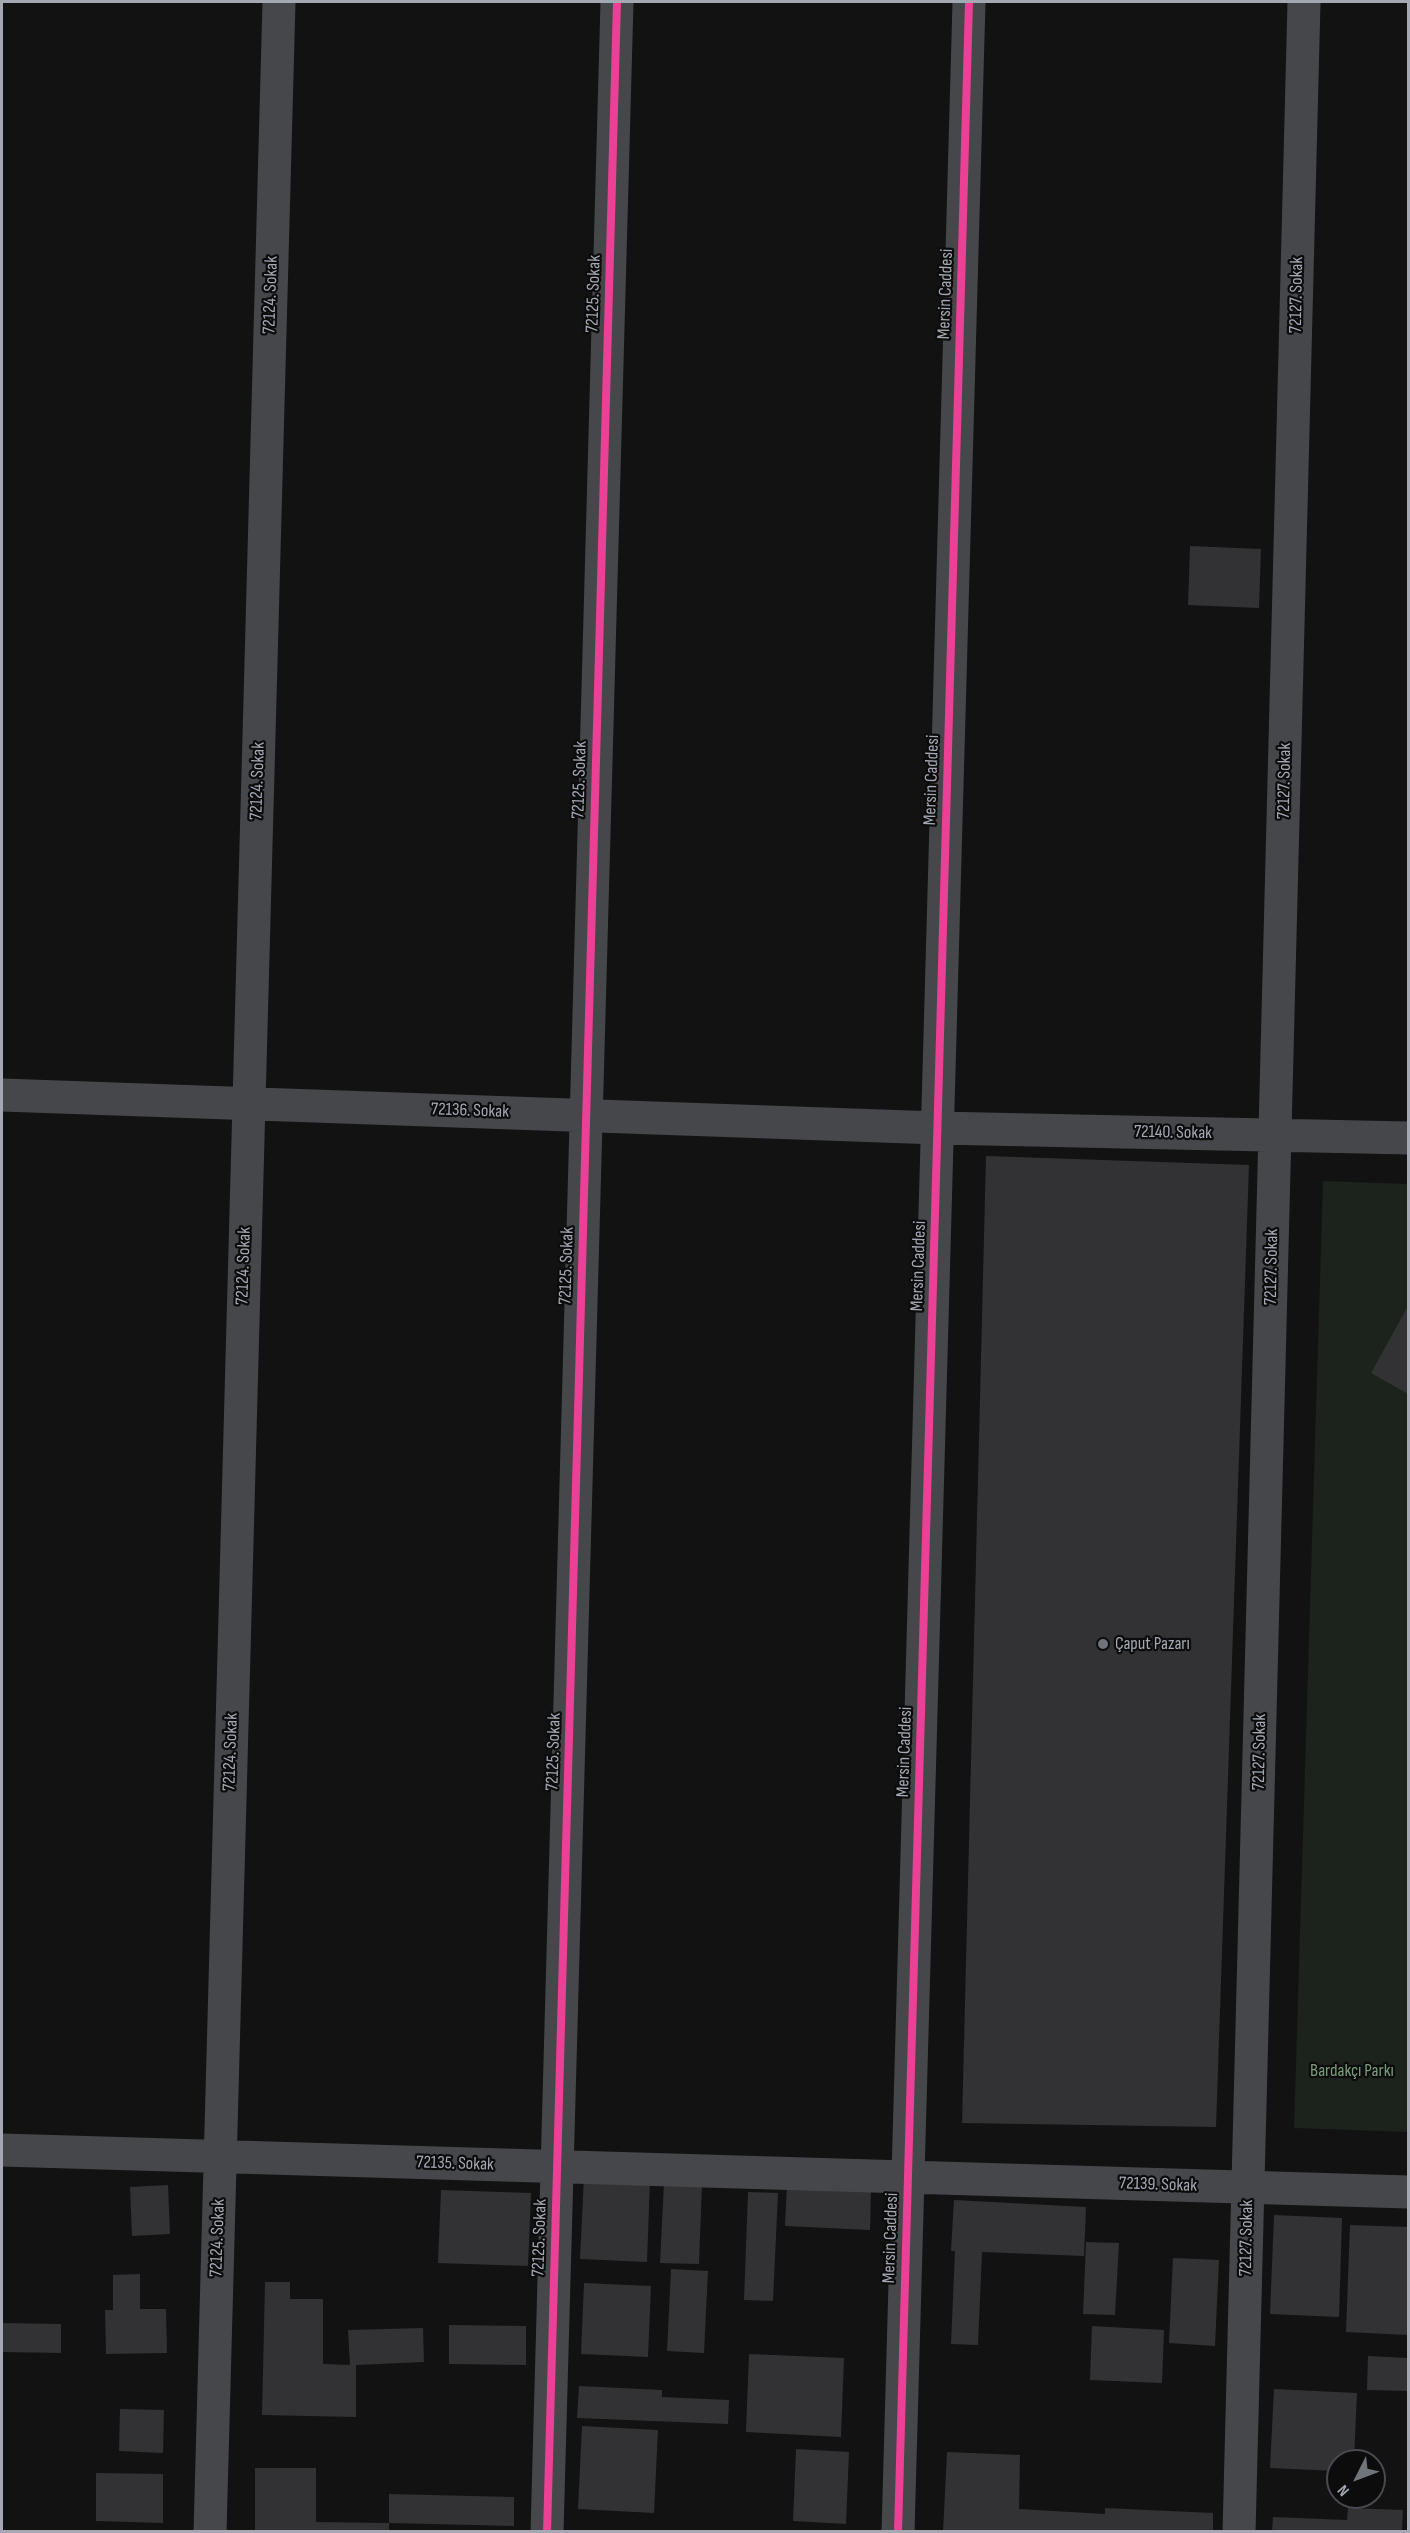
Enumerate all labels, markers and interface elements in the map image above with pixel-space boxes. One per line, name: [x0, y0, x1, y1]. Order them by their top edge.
street label: Mersin Caddesi: [934, 248, 958, 340]
street label: 72125. Sokak: [582, 255, 606, 333]
street label: 72124. Sokak: [259, 256, 283, 334]
street label: 72127. Sokak: [1286, 257, 1308, 333]
street label: Mersin Caddesi: [920, 734, 944, 826]
street label: 72125. Sokak: [568, 741, 592, 819]
street label: 72124. Sokak: [246, 742, 270, 820]
street label: 72127. Sokak: [1274, 743, 1296, 819]
street label: 72136. Sokak: [431, 1099, 509, 1123]
street label: 72140. Sokak: [1134, 1122, 1212, 1144]
street label: Mersin Caddesi: [907, 1220, 931, 1312]
street label: 72124. Sokak: [232, 1227, 256, 1305]
street label: 72125. Sokak: [555, 1227, 579, 1305]
street label: 72127. Sokak: [1261, 1229, 1283, 1305]
place label: Çaput Pazarı: [1115, 1633, 1190, 1655]
marker: Çaput Pazarı: [1096, 1637, 1110, 1651]
street label: Mersin Caddesi: [893, 1706, 917, 1798]
street label: 72124. Sokak: [219, 1713, 243, 1791]
street label: 72125. Sokak: [542, 1713, 566, 1791]
street label: 72127. Sokak: [1249, 1714, 1271, 1790]
park label: Bardakçı Parkı: [1310, 2060, 1394, 2082]
street label: 72135. Sokak: [416, 2152, 494, 2176]
street label: 72139. Sokak: [1119, 2173, 1197, 2197]
street label: Mersin Caddesi: [879, 2192, 903, 2284]
street label: 72124. Sokak: [206, 2199, 230, 2277]
street label: 72125. Sokak: [528, 2199, 552, 2277]
street label: 72127. Sokak: [1236, 2200, 1258, 2276]
north arrow: [1326, 2449, 1386, 2509]
text: N: [1334, 2481, 1354, 2500]

